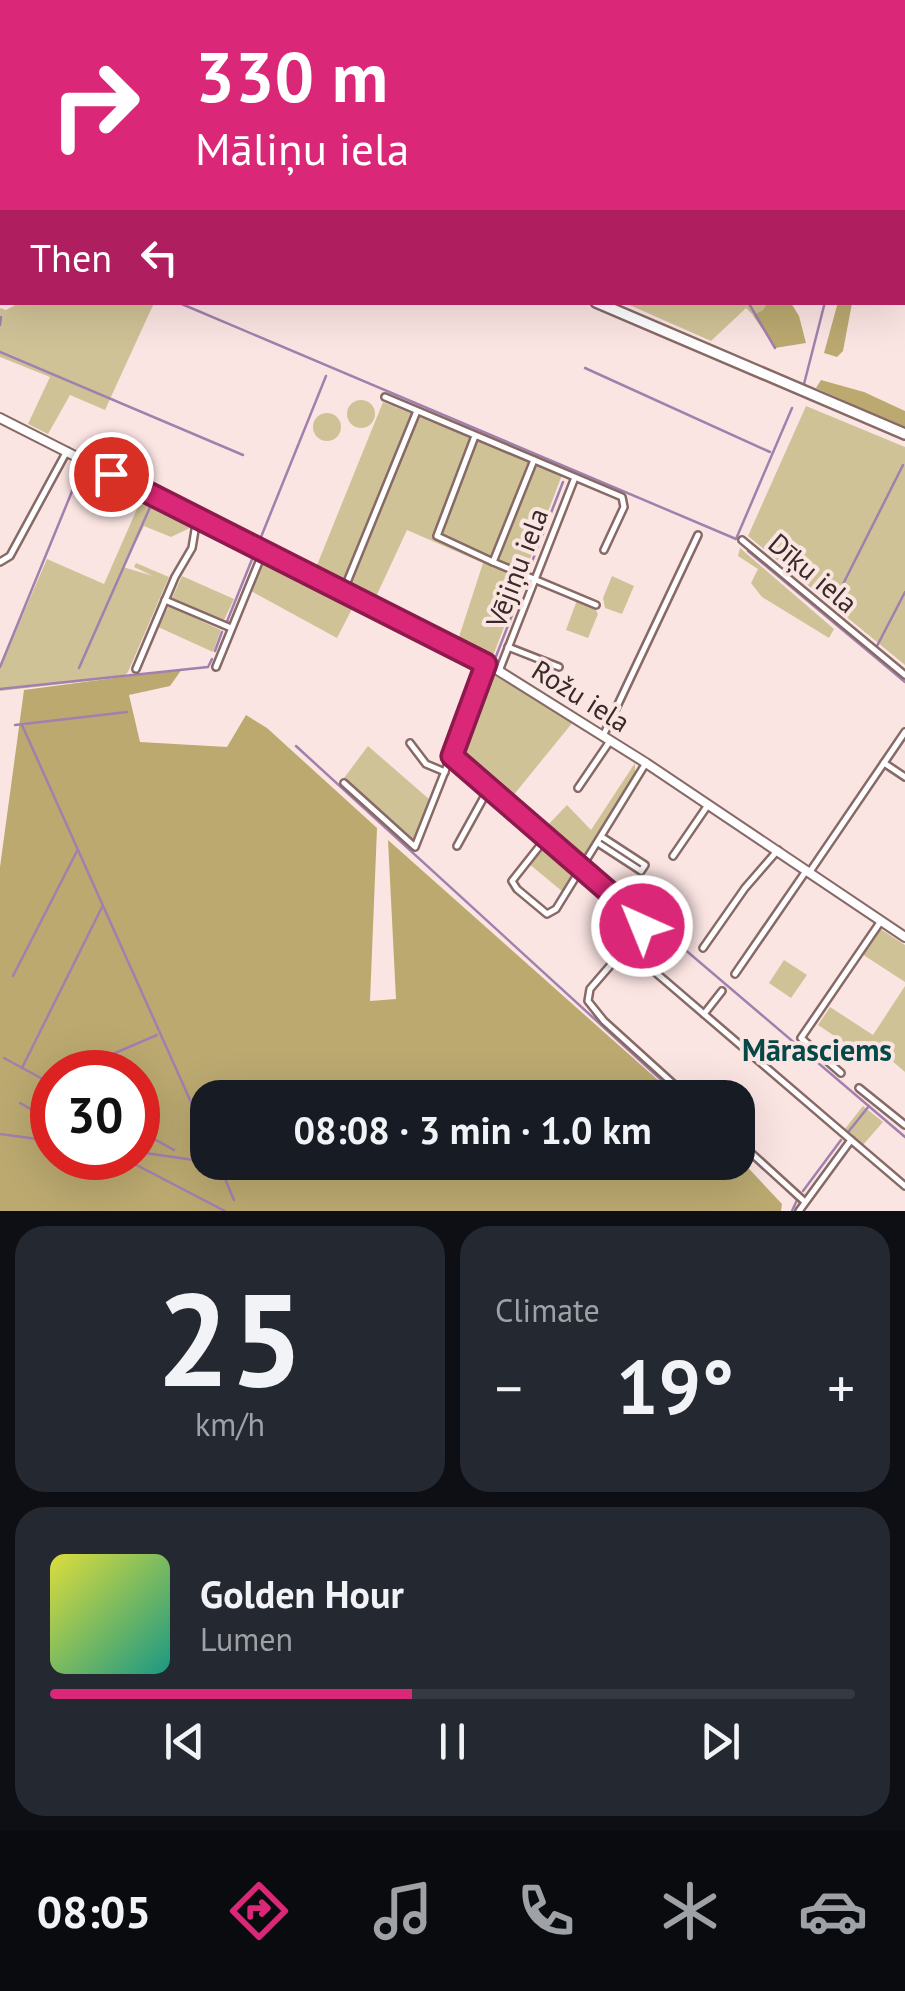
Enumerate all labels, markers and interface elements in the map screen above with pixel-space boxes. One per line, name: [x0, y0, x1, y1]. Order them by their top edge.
text: 330 m: [195, 31, 388, 121]
icon: right: [30, 40, 160, 170]
text: Māliņu iela: [195, 119, 409, 177]
icon: left: [132, 230, 187, 285]
text: Then: [30, 233, 112, 282]
pin: [69, 432, 154, 517]
icon: arrive: [84, 447, 139, 502]
street label: Vējiņu iela: [476, 503, 556, 634]
street label: Dīķu iela: [761, 525, 866, 621]
street label: Rožu iela: [525, 651, 637, 740]
position arrow: [590, 874, 694, 978]
district label: Mārasciems: [742, 1030, 892, 1069]
speed limit sign: 30: [30, 1050, 160, 1180]
text: 08:08 · 3 min · 1.0 km: [293, 1105, 652, 1154]
text: 25: [156, 1254, 304, 1422]
text: Climate: [495, 1289, 600, 1331]
text: 19°: [616, 1338, 734, 1435]
text: −: [495, 1352, 523, 1423]
text: +: [827, 1352, 855, 1423]
text: km/h: [195, 1403, 265, 1445]
text: Golden Hour: [200, 1569, 404, 1618]
text: Lumen: [200, 1618, 293, 1660]
icon: previous: [157, 1714, 212, 1769]
icon: pause: [425, 1714, 480, 1769]
icon: next: [693, 1714, 748, 1769]
icon: directions: [224, 1876, 294, 1946]
icon: music: [368, 1876, 438, 1946]
icon: phone: [511, 1876, 581, 1946]
icon: climate: [655, 1876, 725, 1946]
icon: car: [798, 1876, 868, 1946]
text: 08:05: [37, 1882, 151, 1940]

